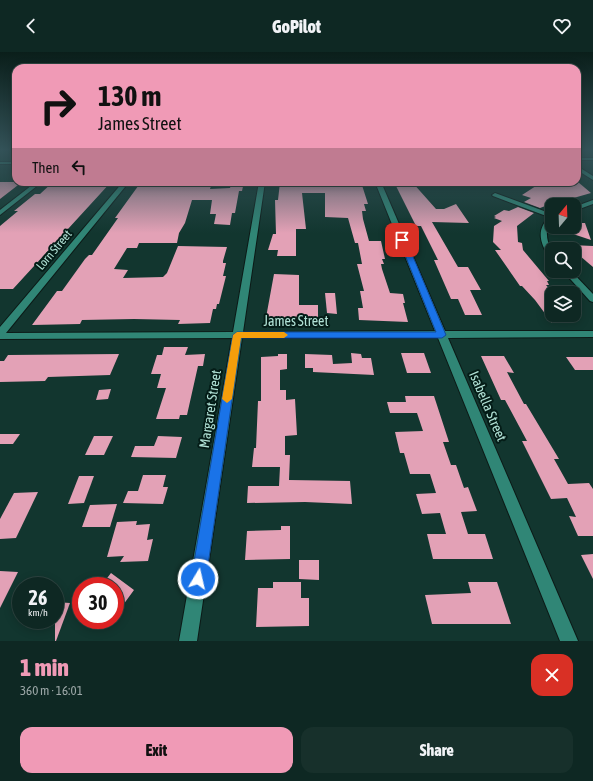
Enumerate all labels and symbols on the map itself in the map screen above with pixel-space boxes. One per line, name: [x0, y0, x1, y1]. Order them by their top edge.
north arrow: [545, 198, 581, 234]
pin: [385, 223, 419, 257]
street label: Lorn Street: [33, 227, 75, 273]
street label: James Street: [263, 313, 329, 329]
street label: Margaret Street: [196, 369, 224, 449]
street label: Isabella Street: [466, 369, 510, 443]
position arrow: [177, 558, 219, 600]
speed limit sign: 30: [72, 577, 124, 629]

